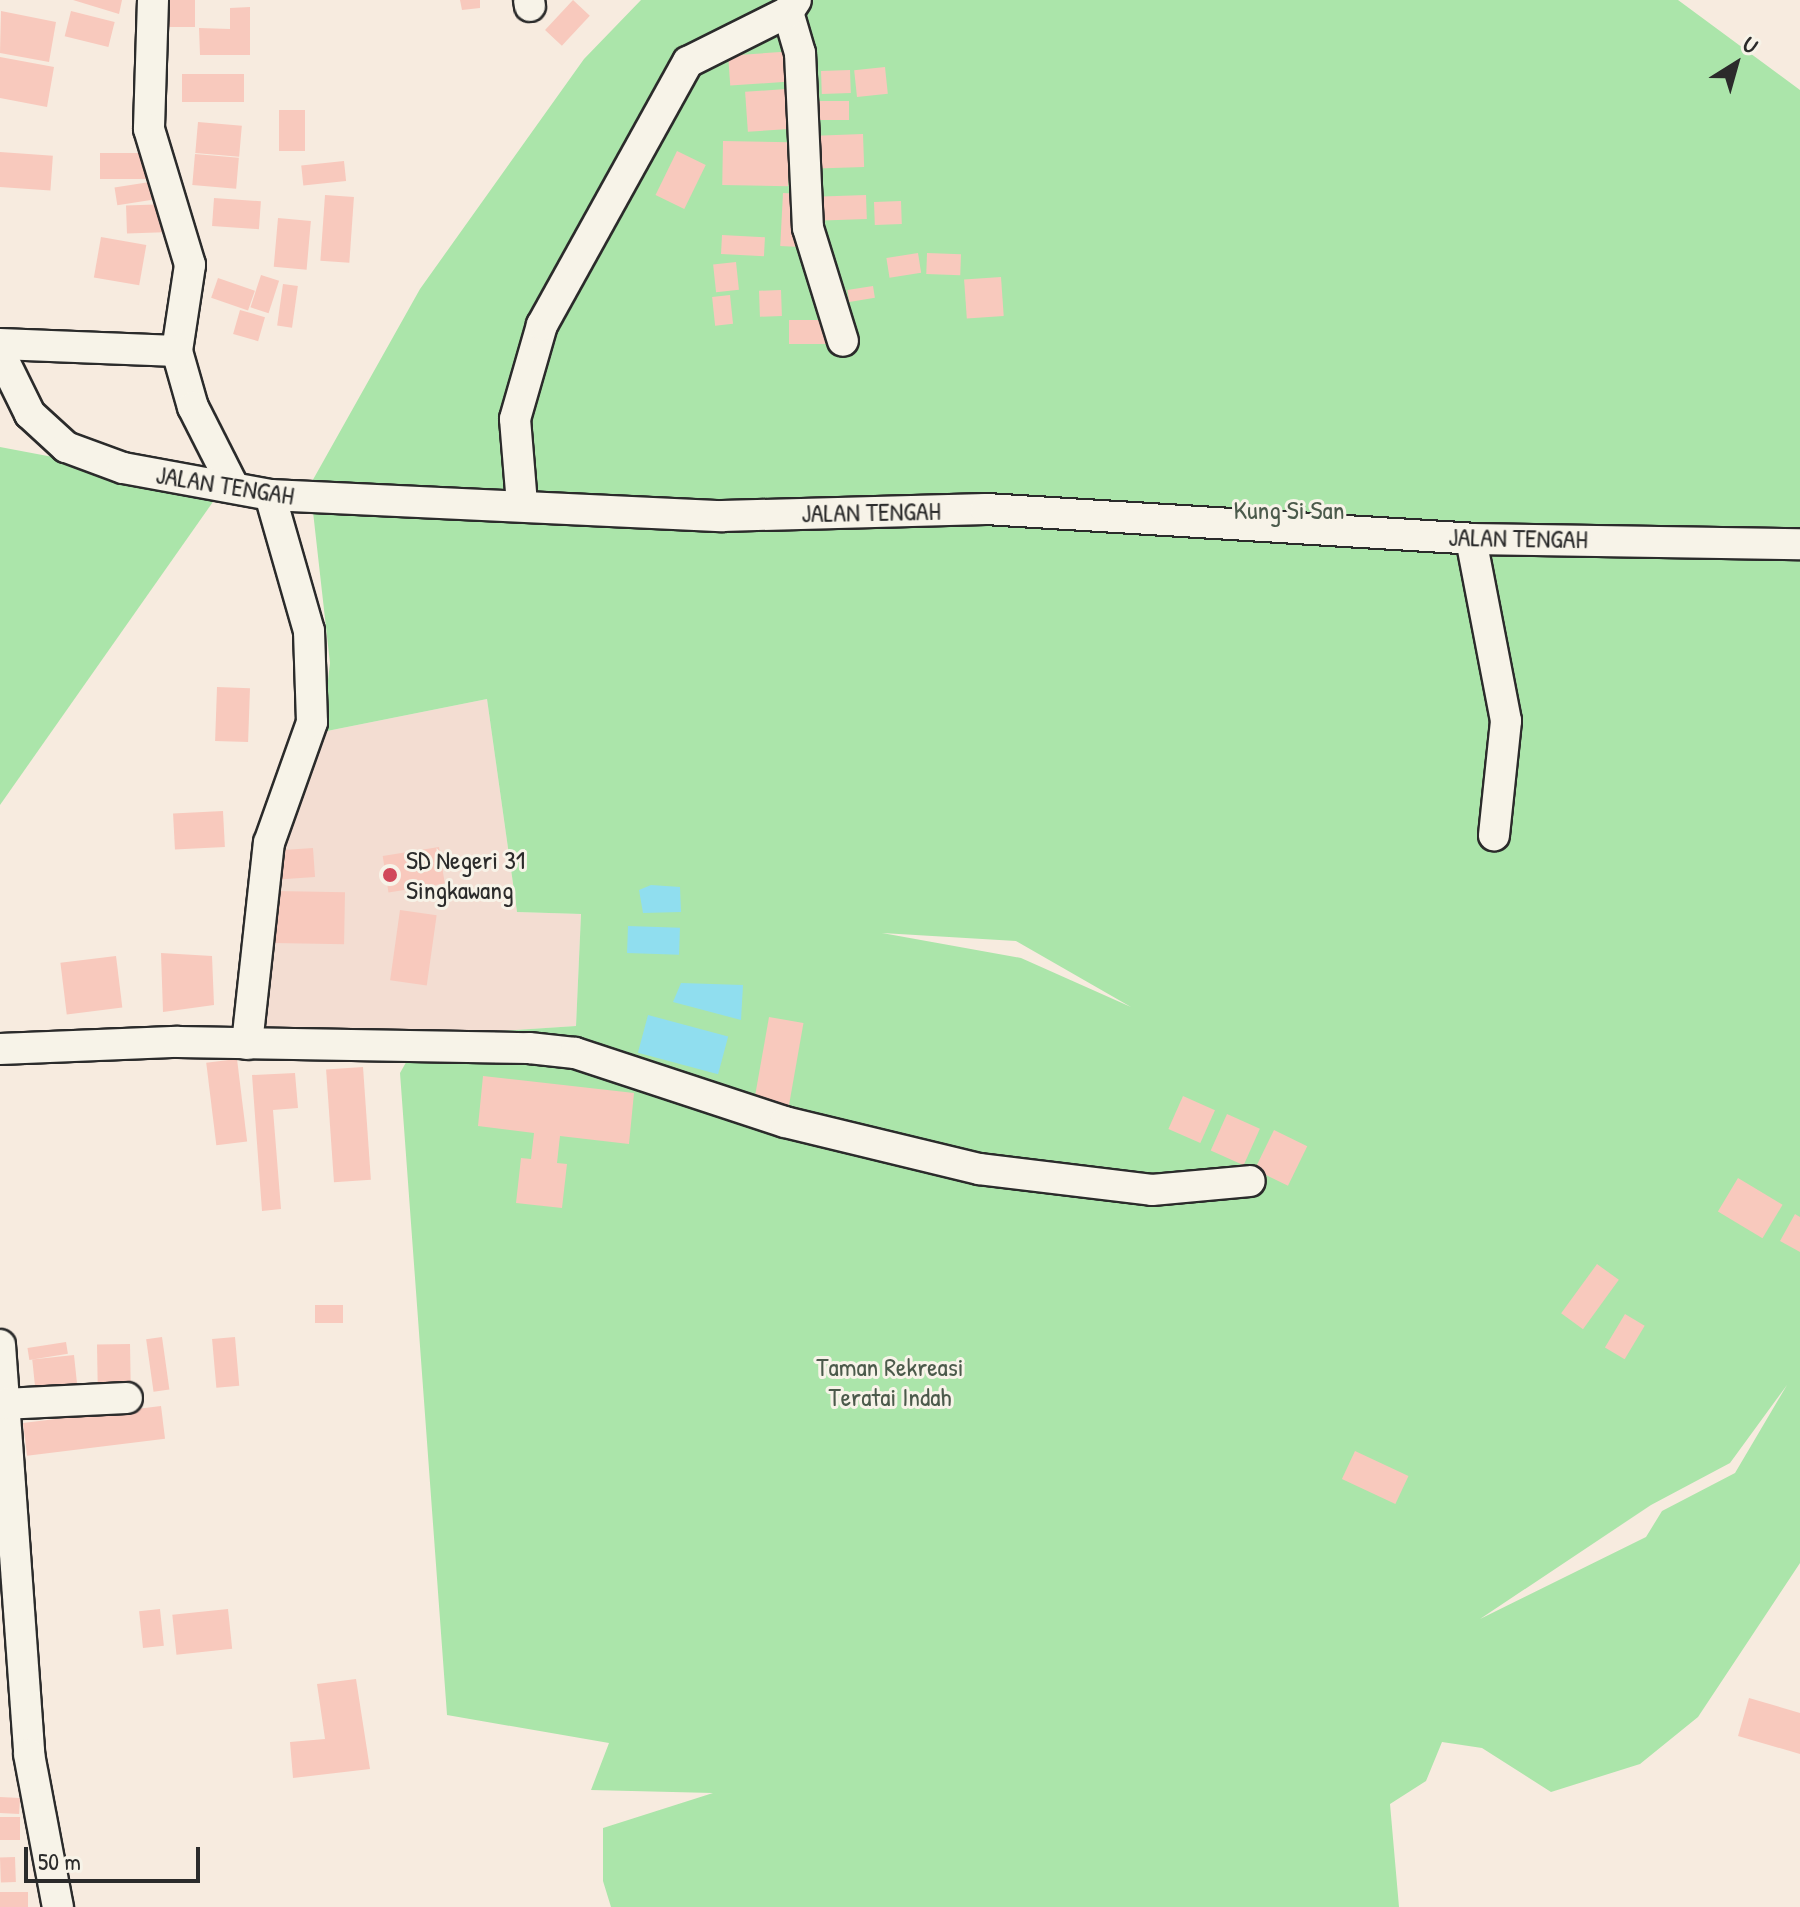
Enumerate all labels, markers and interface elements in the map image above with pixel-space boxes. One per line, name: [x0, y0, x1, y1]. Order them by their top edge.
north arrow: [1696, 24, 1776, 104]
text: U: [1737, 29, 1764, 60]
street label: JALAN TENGAH: [154, 459, 296, 511]
park label: Kung Si San: [1234, 494, 1344, 526]
street label: JALAN TENGAH: [801, 495, 941, 529]
street label: JALAN TENGAH: [1448, 521, 1588, 555]
place label: SD Negeri 31 Singkawang: [406, 844, 525, 906]
marker: SD Negeri 31 Singkawang: [381, 866, 399, 884]
park label: Taman Rekreasi Teratai Indah: [816, 1351, 964, 1412]
scale bar: [28, 1831, 204, 1881]
text: 50 m: [38, 1845, 81, 1877]

